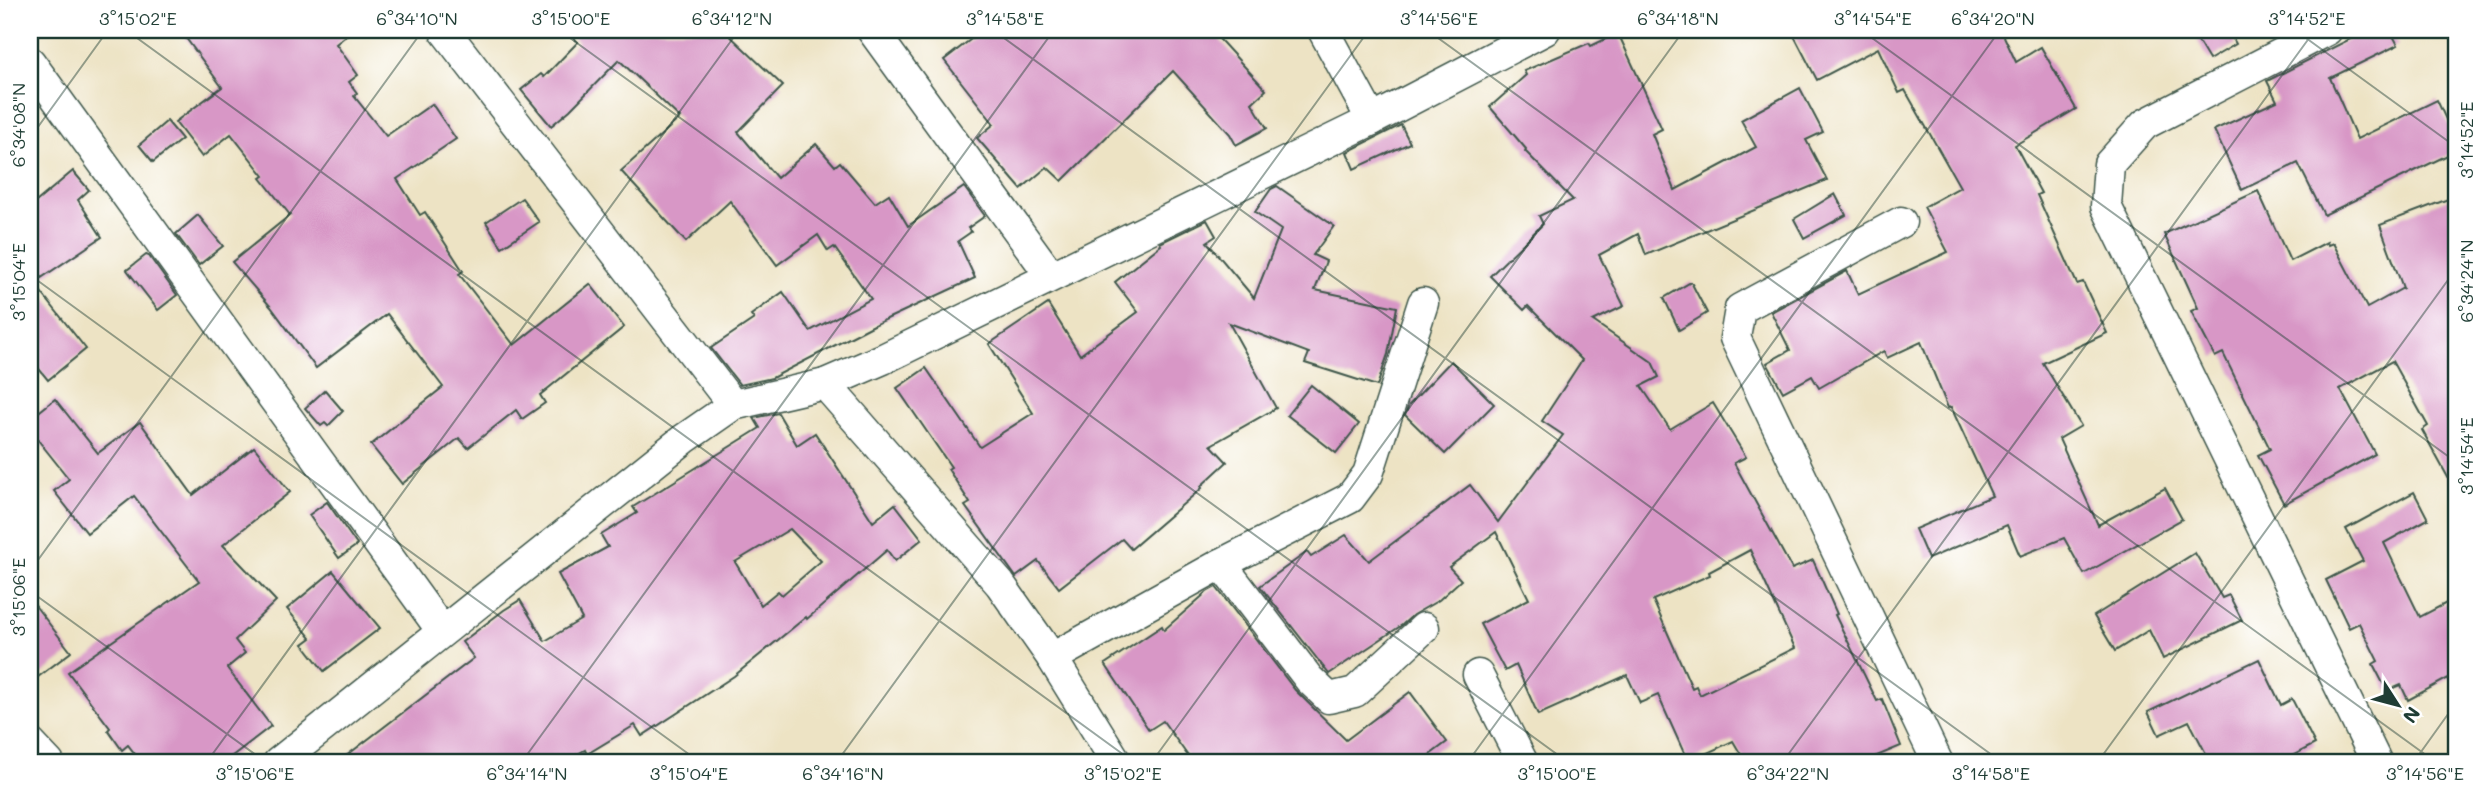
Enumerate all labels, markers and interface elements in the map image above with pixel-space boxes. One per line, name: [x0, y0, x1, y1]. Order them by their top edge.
text: 3°15'02"E: [99, 6, 177, 30]
text: 6°34'10"N: [376, 6, 458, 30]
text: 3°15'00"E: [532, 6, 610, 30]
text: 6°34'12"N: [692, 6, 772, 30]
text: 3°14'58"E: [966, 6, 1044, 30]
text: 3°14'56"E: [1400, 6, 1478, 30]
text: 6°34'18"N: [1637, 6, 1719, 30]
text: 3°14'54"E: [1834, 6, 1912, 30]
text: 6°34'20"N: [1951, 6, 2035, 30]
text: 3°14'52"E: [2268, 6, 2346, 30]
text: 6°34'08"N: [6, 83, 30, 167]
text: 3°14'52"E: [2454, 101, 2478, 179]
text: 6°34'24"N: [2454, 239, 2478, 323]
text: 3°15'04"E: [6, 243, 30, 321]
text: 3°14'54"E: [2454, 417, 2478, 495]
text: 3°15'06"E: [6, 558, 30, 636]
north arrow: [2364, 670, 2434, 740]
text: N: [2398, 702, 2427, 728]
text: 3°15'06"E: [216, 761, 294, 785]
text: 6°34'14"N: [486, 761, 568, 785]
text: 3°15'04"E: [650, 761, 728, 785]
text: 6°34'16"N: [802, 761, 884, 785]
text: 3°15'02"E: [1084, 761, 1162, 785]
text: 3°15'00"E: [1518, 761, 1596, 785]
text: 6°34'22"N: [1747, 761, 1829, 785]
text: 3°14'58"E: [1952, 761, 2030, 785]
text: 3°14'56"E: [2386, 761, 2464, 785]

